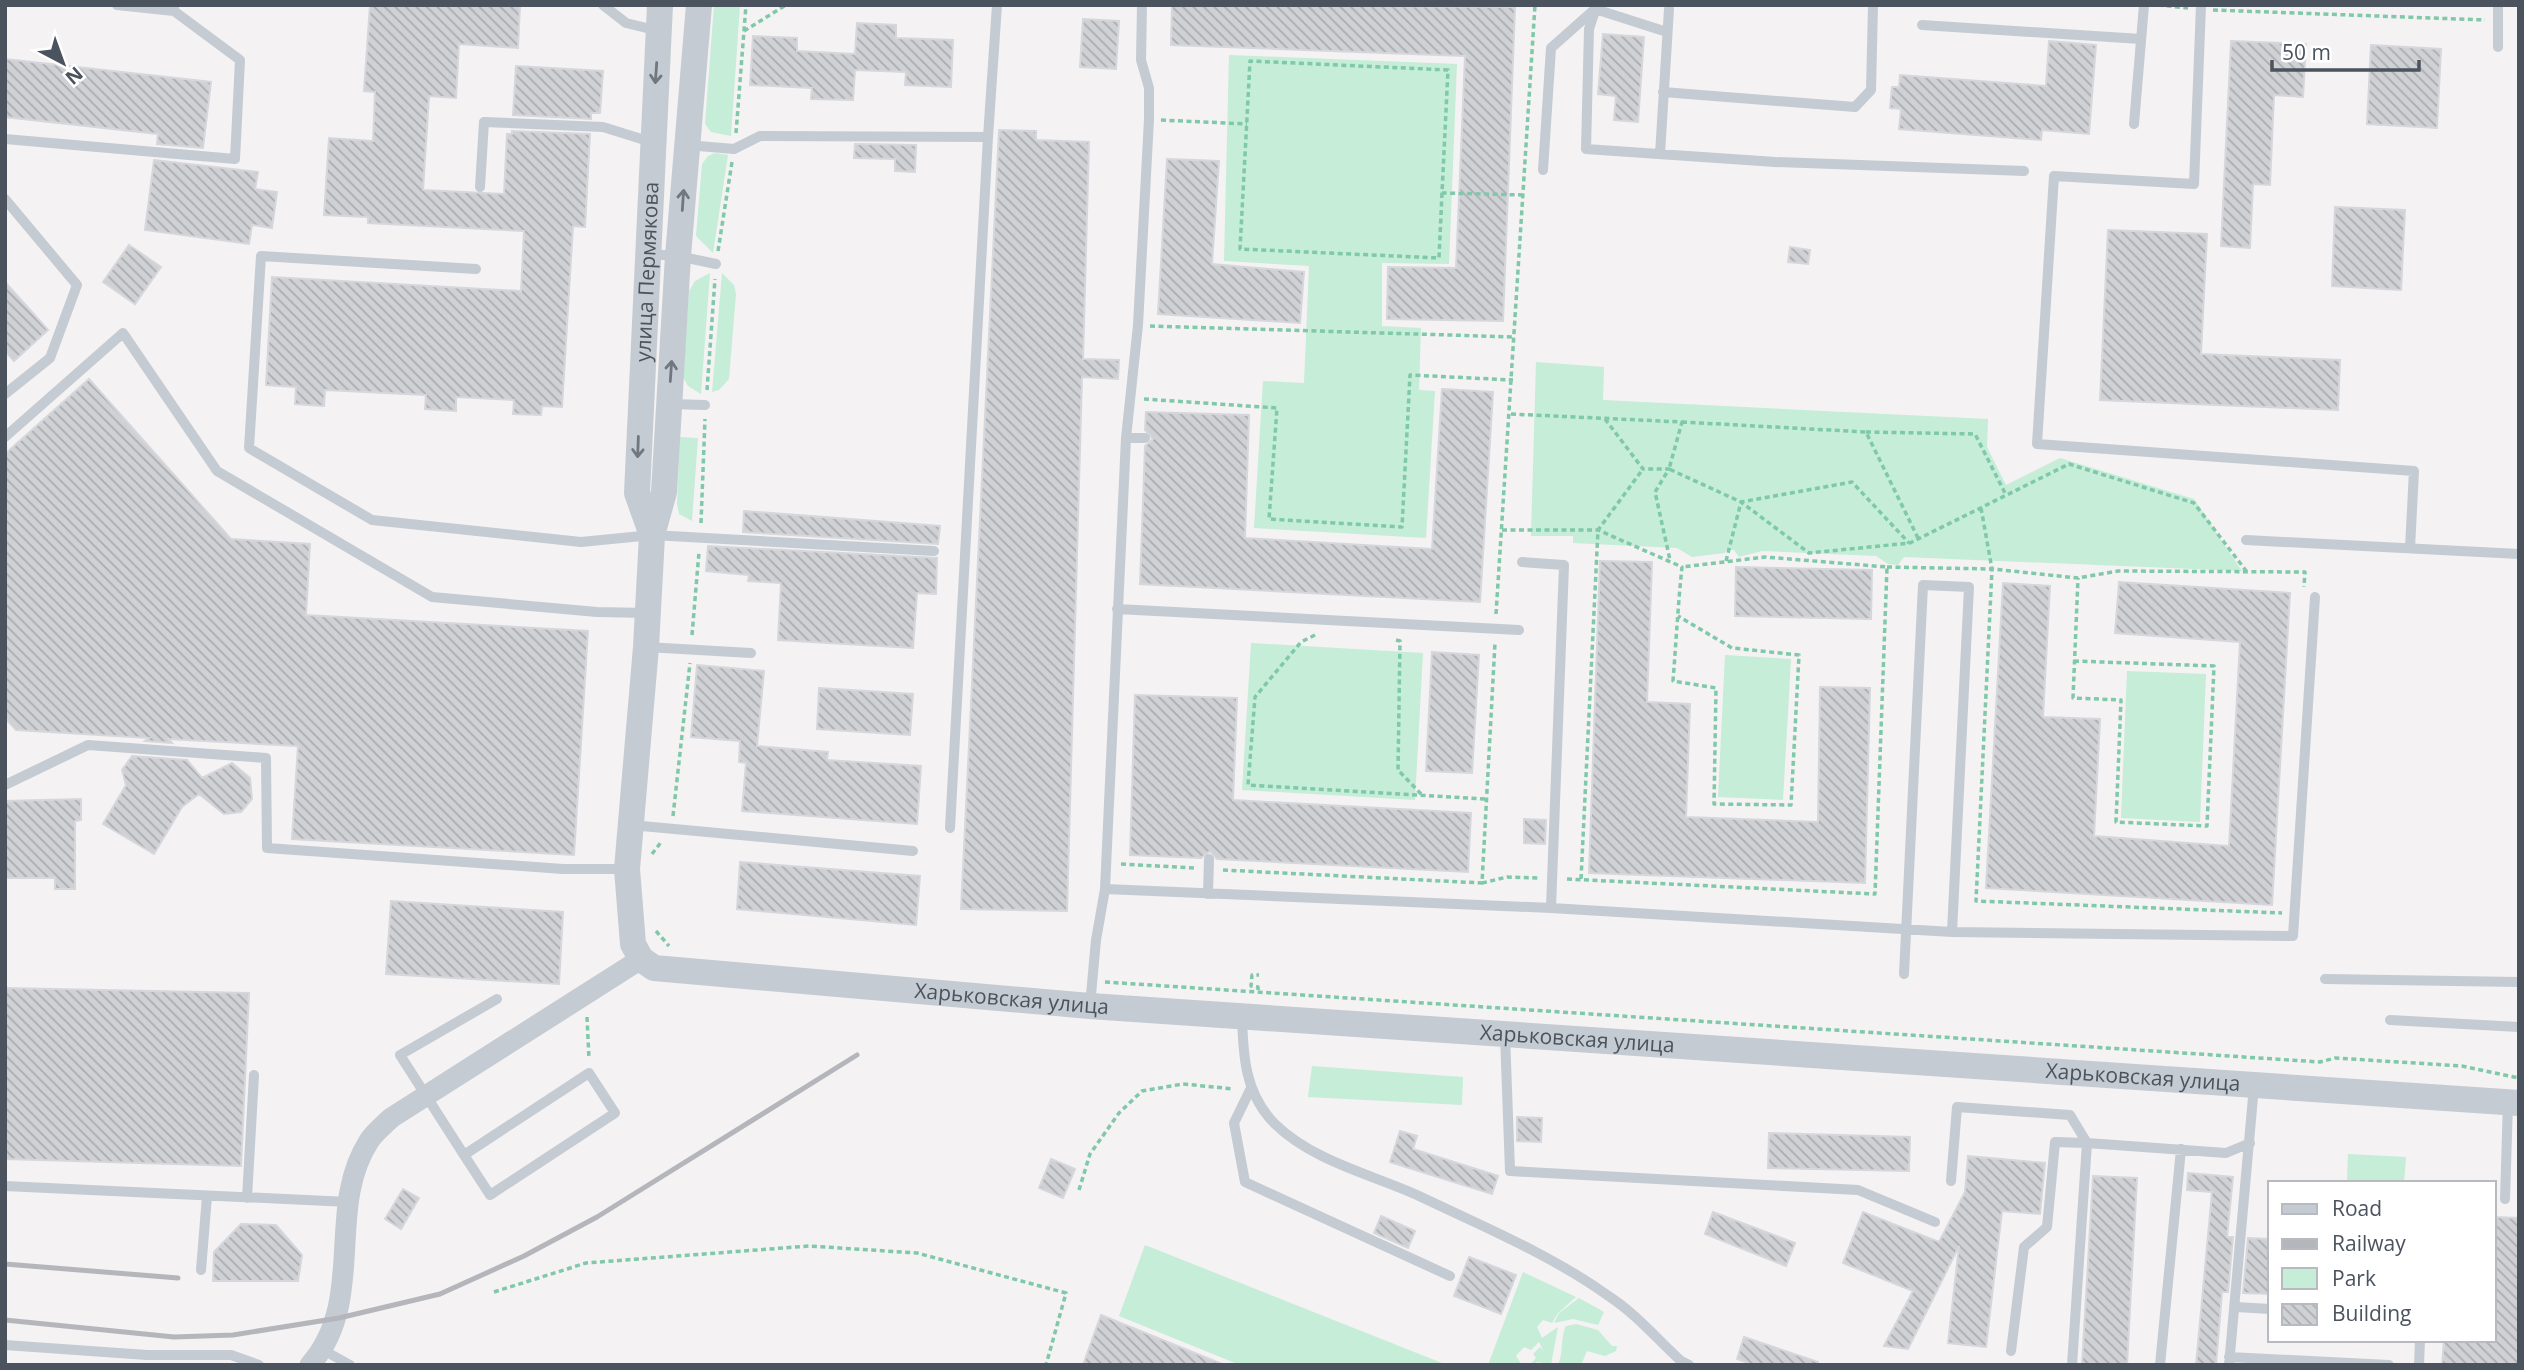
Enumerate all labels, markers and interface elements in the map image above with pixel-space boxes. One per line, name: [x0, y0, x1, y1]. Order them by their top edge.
north arrow: [28, 28, 98, 98]
scale bar: [2272, 28, 2419, 72]
text: 50 m: [2282, 38, 2331, 66]
text: N: [60, 61, 89, 91]
one-way arrow: [649, 62, 662, 84]
street label: улица Пермякова: [628, 181, 665, 363]
one-way arrow: [676, 189, 689, 212]
one-way arrow: [665, 360, 678, 382]
one-way arrow: [632, 436, 645, 459]
street label: Харьковская улица: [913, 976, 1110, 1020]
street label: Харьковская улица: [1479, 1018, 1676, 1059]
street label: Харьковская улица: [2045, 1056, 2241, 1097]
legend: [2268, 1181, 2496, 1342]
text: Road: [2332, 1194, 2382, 1222]
text: Railway: [2332, 1229, 2406, 1257]
text: Park: [2332, 1264, 2376, 1292]
text: Building: [2332, 1299, 2411, 1327]

